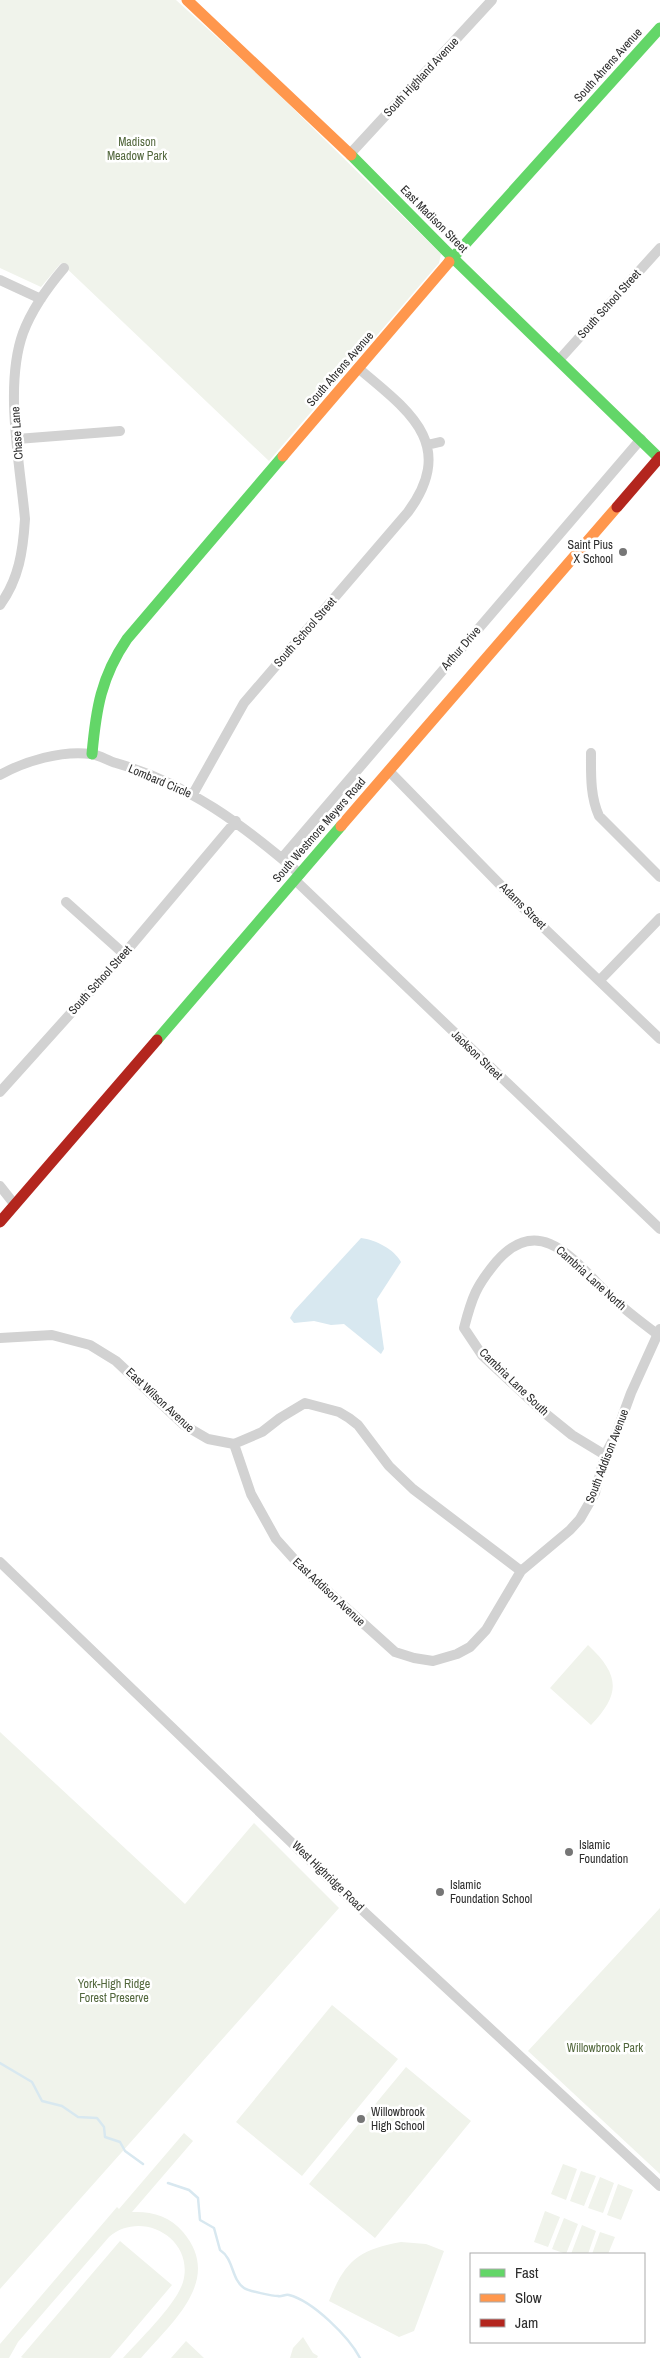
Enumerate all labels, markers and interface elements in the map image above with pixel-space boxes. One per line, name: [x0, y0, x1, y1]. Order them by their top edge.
street label: South Ahrens Avenue: [570, 25, 646, 105]
street label: South Highland Avenue: [380, 34, 462, 120]
park label: Madison Meadow Park: [107, 134, 167, 164]
street label: East Madison Street: [397, 182, 471, 256]
street label: South School Street: [574, 266, 644, 342]
street label: South Ahrens Avenue: [303, 328, 377, 410]
street label: Chase Lane: [7, 406, 27, 460]
place label: Saint Pius X School: [568, 537, 613, 567]
marker: Saint Pius X School: [617, 546, 629, 558]
street label: South School Street: [270, 594, 340, 670]
street label: Arthur Drive: [437, 623, 484, 674]
street label: Lombard Circle: [126, 760, 194, 802]
street label: South Westmore Meyers Road: [269, 774, 369, 886]
street label: Adams Street: [496, 879, 550, 933]
street label: South School Street: [65, 942, 135, 1018]
street label: Jackson Street: [448, 1027, 506, 1084]
street label: Cambria Lane North: [553, 1242, 629, 1314]
street label: Cambria Lane South: [476, 1345, 552, 1419]
street label: East Wilson Avenue: [122, 1364, 198, 1436]
street label: South Addison Avenue: [582, 1407, 632, 1505]
street label: East Addison Avenue: [289, 1554, 369, 1630]
street label: West Highridge Road: [288, 1837, 368, 1915]
place label: Islamic Foundation: [579, 1837, 628, 1867]
marker: Islamic Foundation: [563, 1846, 575, 1858]
place label: Islamic Foundation School: [450, 1877, 532, 1907]
marker: Islamic Foundation School: [434, 1886, 446, 1898]
park label: York-High Ridge Forest Preserve: [78, 1976, 150, 2006]
park label: Willowbrook Park: [567, 2040, 643, 2056]
place label: Willowbrook High School: [371, 2104, 425, 2134]
marker: Willowbrook High School: [355, 2113, 367, 2125]
legend: [470, 2253, 645, 2343]
text: Fast: [515, 2262, 539, 2283]
text: Slow: [515, 2287, 542, 2308]
text: Jam: [515, 2312, 538, 2333]

